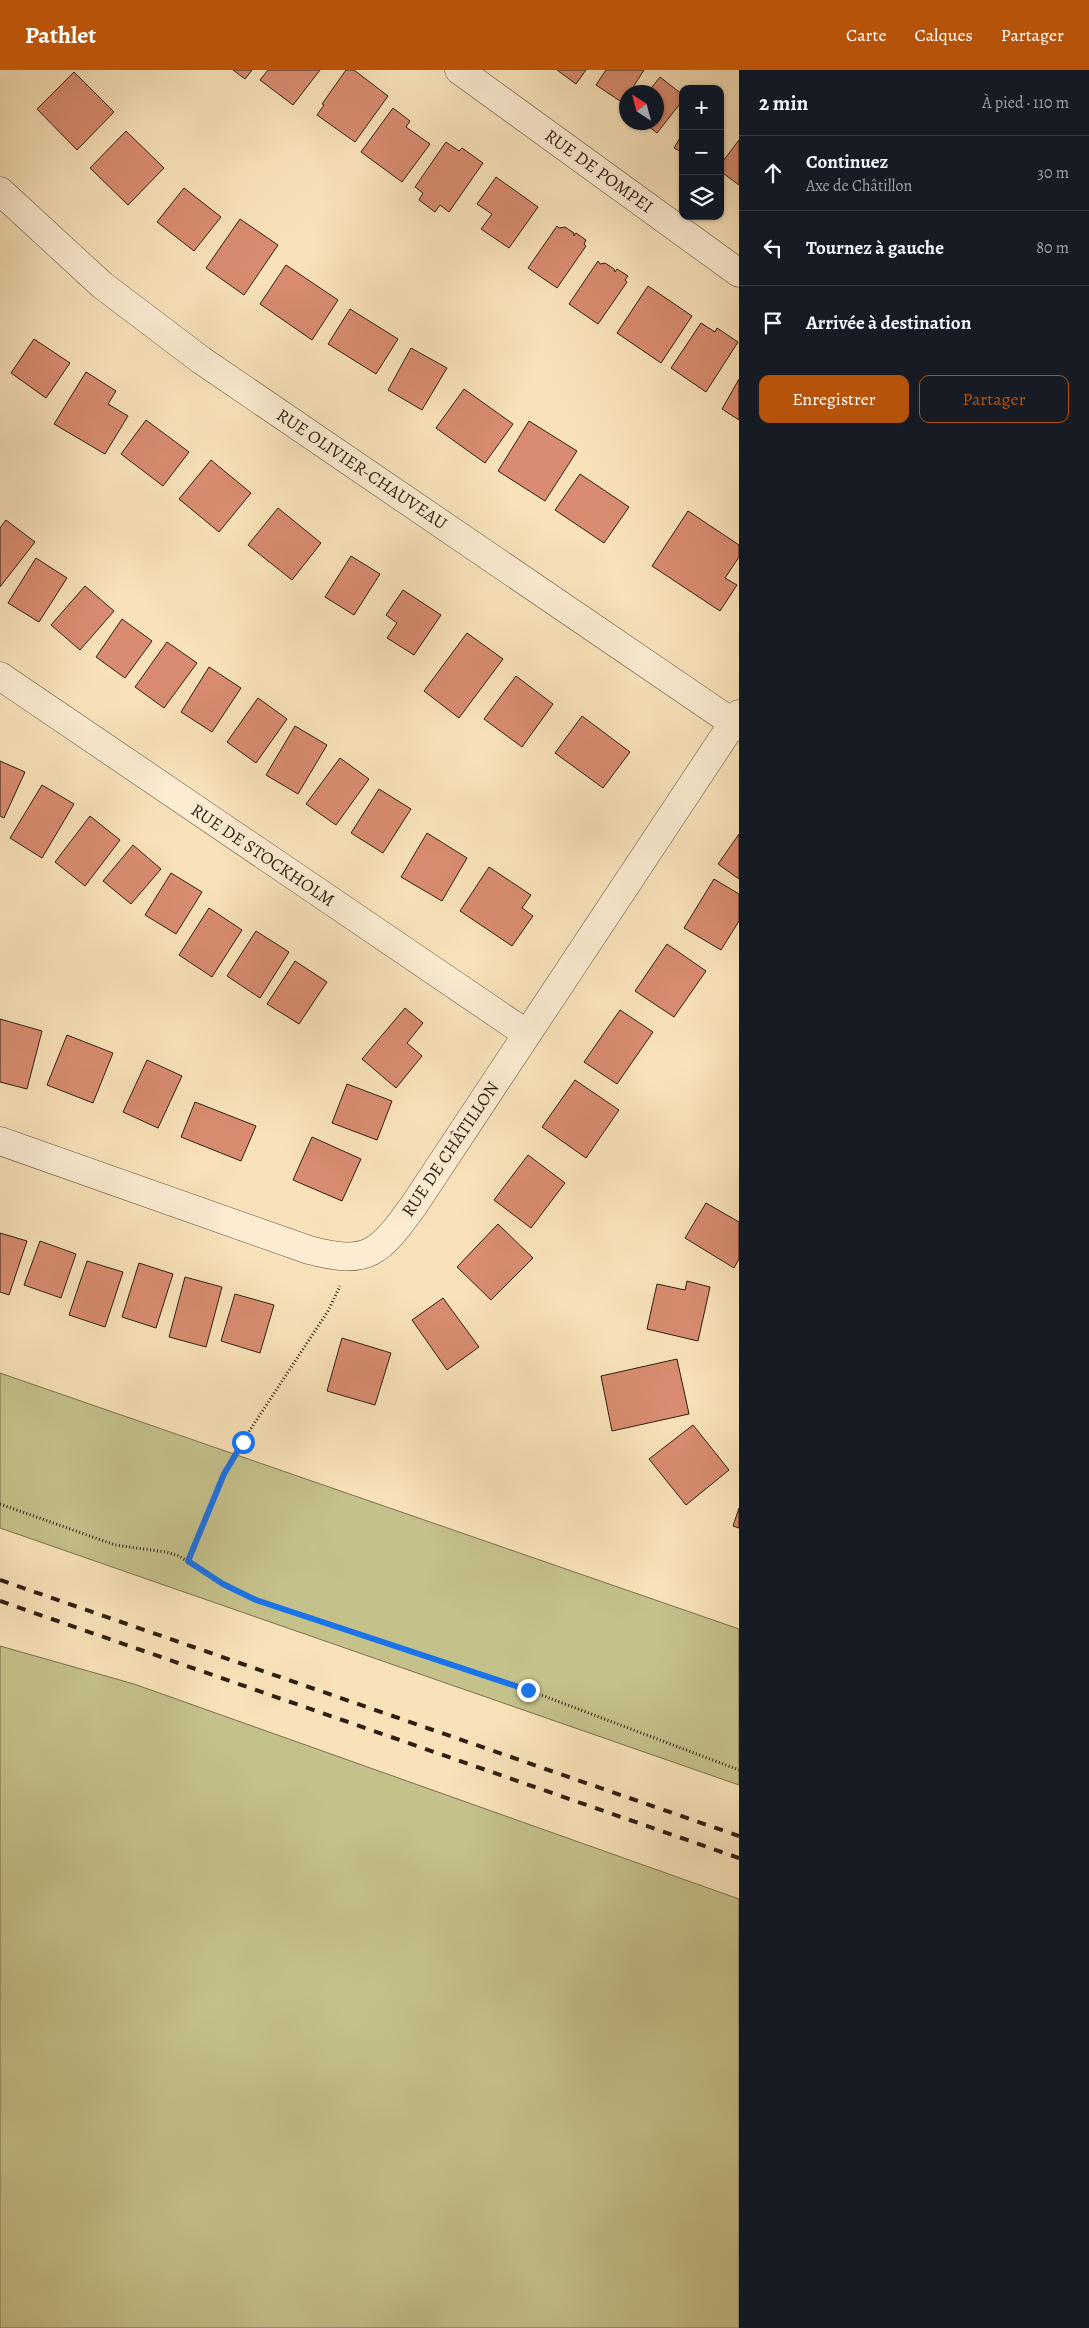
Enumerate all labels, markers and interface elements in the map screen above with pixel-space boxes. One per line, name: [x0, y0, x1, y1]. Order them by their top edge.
text: Pathlet: [25, 19, 96, 51]
text: Carte: [846, 23, 886, 47]
text: Calques: [914, 23, 973, 47]
text: Partager: [1001, 23, 1064, 47]
north arrow: [619, 85, 664, 130]
map controls: [679, 85, 724, 220]
button: +: [679, 85, 724, 130]
text: 2 min: [759, 89, 808, 117]
text: À pied · 110 m: [982, 92, 1069, 114]
street label: RUE DE POMPEI: [540, 123, 658, 219]
button: −: [679, 130, 724, 175]
text: Continuez: [806, 149, 888, 175]
icon: ahead: [759, 159, 787, 187]
text: 30 m: [1037, 162, 1069, 184]
button: layers: [679, 175, 724, 220]
text: Axe de Châtillon: [806, 175, 912, 197]
icon: left: [759, 234, 787, 262]
text: Tournez à gauche: [806, 235, 944, 261]
text: 80 m: [1036, 237, 1069, 259]
icon: arrive: [759, 309, 787, 337]
text: Arrivée à destination: [806, 310, 971, 336]
button: Enregistrer: [759, 375, 909, 423]
button: Partager: [919, 375, 1069, 423]
street label: RUE OLIVIER-CHAUVEAU: [272, 403, 452, 535]
street label: RUE DE STOCKHOLM: [186, 798, 340, 912]
street label: RUE DE CHÂTILLON: [396, 1077, 504, 1221]
route start: [232, 1431, 255, 1454]
route end: [517, 1679, 540, 1702]

